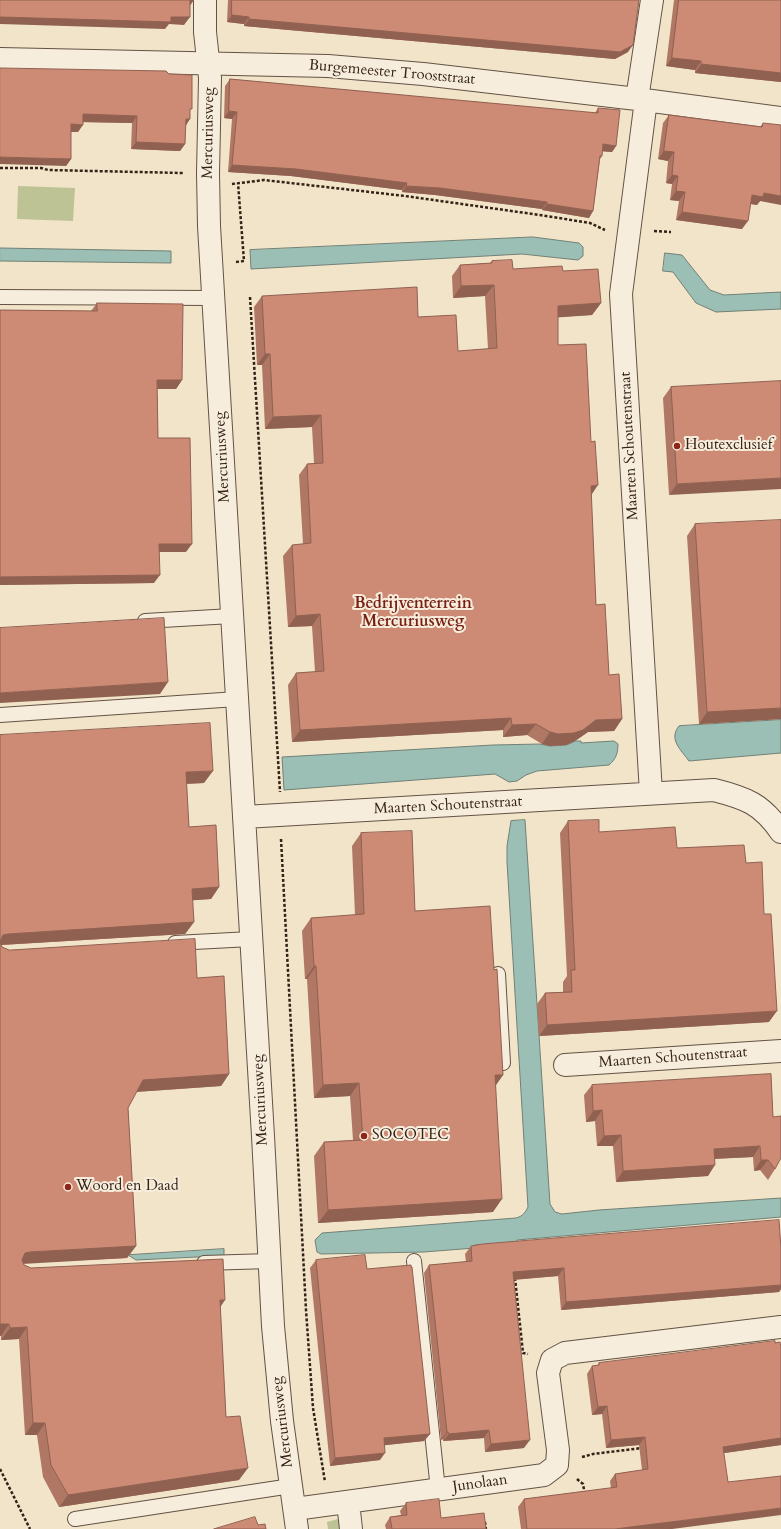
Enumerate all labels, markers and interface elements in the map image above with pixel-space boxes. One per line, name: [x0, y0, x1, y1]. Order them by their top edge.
street label: Burgemeester Trooststraat: [308, 57, 476, 89]
street label: Mercuriusweg: [199, 87, 219, 179]
street label: Maarten Schoutenstraat: [617, 371, 643, 521]
street label: Mercuriusweg: [212, 411, 234, 503]
place label: Houtexclusief: [685, 437, 772, 455]
marker: Houtexclusief: [672, 441, 682, 451]
district label: Bedrijventerrein Mercuriusweg: [354, 594, 472, 632]
street label: Maarten Schoutenstraat: [373, 793, 523, 819]
street label: Maarten Schoutenstraat: [598, 1044, 748, 1072]
street label: Mercuriusweg: [250, 1054, 272, 1146]
place label: SOCOTEC: [372, 1127, 449, 1145]
marker: SOCOTEC: [359, 1131, 369, 1141]
place label: Woord en Daad: [76, 1178, 179, 1196]
marker: Woord en Daad: [63, 1182, 73, 1192]
street label: Mercuriusweg: [268, 1375, 298, 1469]
street label: Junolaan: [451, 1471, 509, 1497]

